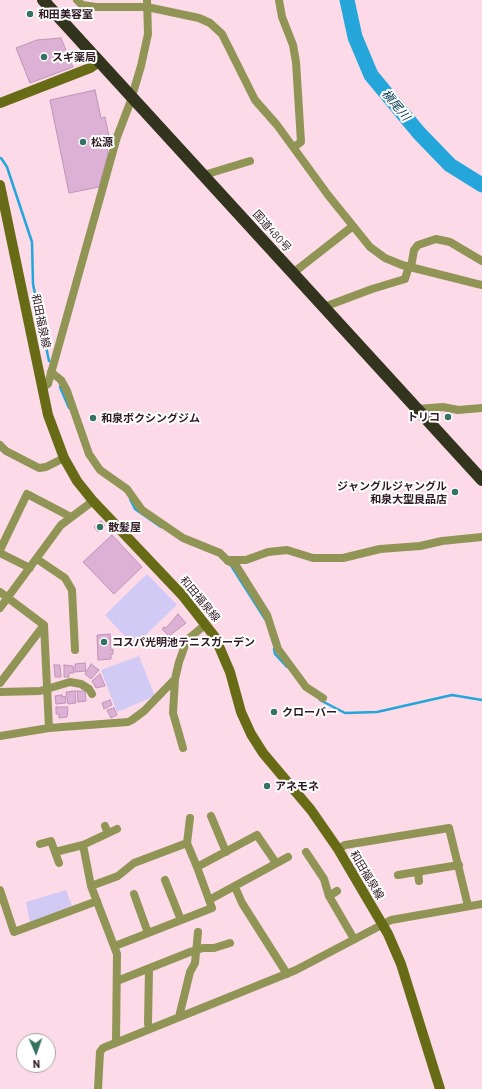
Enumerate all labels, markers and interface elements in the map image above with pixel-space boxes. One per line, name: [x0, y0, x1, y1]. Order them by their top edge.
place label: 和田美容室: [38, 7, 93, 21]
marker: 和田美容室: [25, 9, 35, 19]
place label: スギ薬局: [52, 50, 96, 64]
marker: スギ薬局: [39, 52, 49, 62]
water label: 槇尾川: [379, 87, 413, 123]
place label: 松源: [91, 135, 113, 149]
marker: 松源: [78, 137, 88, 147]
street label: 国道480号: [250, 208, 294, 254]
street label: 和田福泉線: [29, 293, 53, 349]
place label: トリコ: [407, 410, 440, 424]
place label: 和泉ボクシングジム: [101, 411, 200, 425]
marker: トリコ: [443, 412, 453, 422]
marker: 和泉ボクシングジム: [88, 413, 98, 423]
place label: ジャングルジャングル 和泉大型良品店: [337, 479, 447, 505]
marker: ジャングルジャングル 和泉大型良品店: [450, 487, 460, 497]
place label: 散髪屋: [108, 520, 141, 534]
marker: 散髪屋: [95, 522, 105, 532]
street label: 和田福泉線: [177, 574, 223, 624]
place label: コスパ光明池テニスガーデン: [112, 635, 255, 649]
marker: コスパ光明池テニスガーデン: [99, 637, 109, 647]
place label: クローバー: [282, 705, 337, 719]
marker: クローバー: [269, 707, 279, 717]
place label: アネモネ: [275, 779, 319, 793]
marker: アネモネ: [262, 781, 272, 791]
street label: 和田福泉線: [347, 848, 387, 902]
north arrow: [16, 1033, 56, 1073]
text: N: [33, 1058, 40, 1071]

